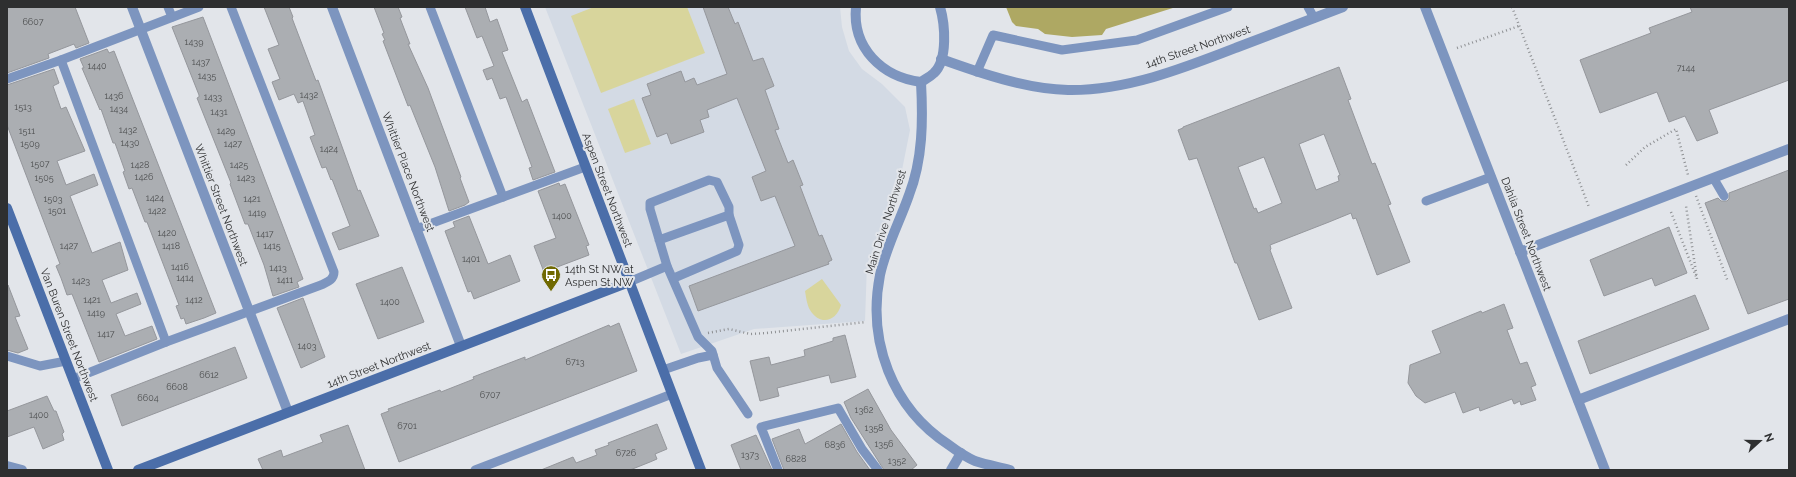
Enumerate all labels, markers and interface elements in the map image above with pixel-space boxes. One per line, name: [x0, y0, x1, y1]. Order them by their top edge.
house number: 6607: [22, 17, 44, 27]
street label: 14th Street Northwest: [1144, 23, 1252, 71]
house number: 1439: [185, 37, 203, 47]
house number: 1437: [192, 57, 210, 67]
house number: 1440: [87, 61, 107, 71]
house number: 7144: [1677, 63, 1695, 73]
house number: 1435: [198, 71, 216, 81]
house number: 1432: [300, 90, 318, 100]
house number: 1436: [105, 91, 124, 101]
house number: 1433: [204, 92, 222, 102]
house number: 1513: [14, 102, 32, 112]
house number: 1434: [110, 104, 128, 114]
house number: 1431: [210, 107, 228, 117]
street label: Whittier Place Northwest: [379, 110, 437, 234]
house number: 1432: [119, 125, 137, 135]
house number: 1511: [19, 126, 35, 136]
house number: 1429: [217, 126, 235, 136]
street label: Aspen Street Northwest: [579, 131, 635, 249]
house number: 1430: [120, 138, 140, 148]
house number: 1509: [20, 139, 40, 149]
house number: 1427: [224, 139, 242, 149]
street label: Whittier Street Northwest: [192, 142, 250, 268]
house number: 1424: [320, 144, 338, 154]
house number: 1507: [30, 159, 50, 169]
house number: 1428: [131, 160, 149, 170]
house number: 1425: [230, 160, 248, 170]
street label: Main Drive Northwest: [863, 168, 909, 276]
house number: 1426: [135, 172, 154, 182]
house number: 1505: [34, 173, 54, 183]
house number: 1423: [237, 173, 255, 183]
street label: Dahlia Street Northwest: [1498, 175, 1554, 293]
house number: 1424: [146, 193, 164, 203]
house number: 1503: [43, 194, 63, 204]
house number: 1421: [243, 194, 261, 204]
house number: 1501: [48, 206, 66, 216]
house number: 1422: [148, 206, 166, 216]
house number: 1419: [248, 208, 266, 218]
house number: 1400: [552, 211, 572, 221]
house number: 1420: [158, 228, 177, 238]
house number: 1417: [256, 229, 274, 239]
house number: 1427: [60, 241, 78, 251]
house number: 1418: [162, 241, 180, 251]
house number: 1415: [263, 241, 281, 251]
house number: 1401: [462, 254, 480, 264]
house number: 1416: [171, 262, 190, 272]
house number: 1413: [269, 263, 287, 273]
place label: 14th St NW at Aspen St NW: [565, 263, 634, 289]
bus stop icon: 14th St NW at Aspen St NW: [540, 264, 562, 292]
street label: Van Buren Street Northwest: [38, 267, 101, 404]
house number: 1414: [176, 273, 194, 283]
house number: 1411: [277, 275, 293, 285]
house number: 1423: [72, 276, 90, 286]
house number: 1421: [83, 295, 101, 305]
house number: 1412: [185, 295, 203, 305]
house number: 1400: [380, 297, 400, 307]
house number: 1419: [87, 308, 105, 318]
house number: 1417: [97, 329, 115, 339]
street label: 14th Street Northwest: [325, 339, 433, 391]
house number: 1403: [297, 341, 317, 351]
house number: 6713: [566, 357, 585, 367]
house number: 6612: [199, 370, 219, 380]
house number: 6608: [166, 382, 188, 392]
house number: 6707: [480, 390, 500, 400]
house number: 6604: [137, 393, 159, 403]
house number: 1362: [855, 405, 874, 415]
house number: 1400: [29, 410, 49, 420]
house number: 6701: [397, 421, 417, 431]
north arrow: [1740, 421, 1780, 461]
house number: 1358: [865, 423, 883, 433]
text: N: [1761, 431, 1776, 444]
house number: 1356: [875, 439, 894, 449]
house number: 6836: [825, 440, 846, 450]
house number: 6726: [616, 448, 637, 458]
house number: 1373: [741, 450, 759, 460]
house number: 6828: [786, 454, 806, 464]
house number: 1352: [888, 456, 906, 466]

